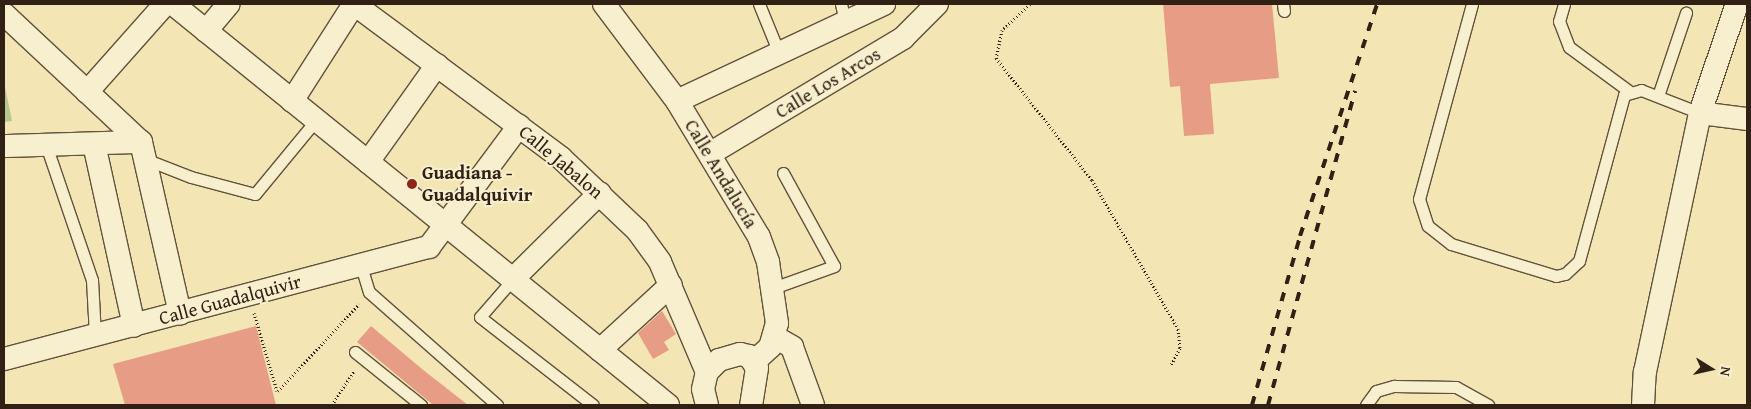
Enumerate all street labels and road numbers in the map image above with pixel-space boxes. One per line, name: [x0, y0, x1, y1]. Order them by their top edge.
street label: Calle Los Arcos: [771, 43, 885, 123]
street label: Calle Andalucía: [680, 116, 762, 232]
street label: Calle Jabalon: [514, 120, 608, 204]
street label: Calle Guadalquivir: [156, 270, 304, 330]

